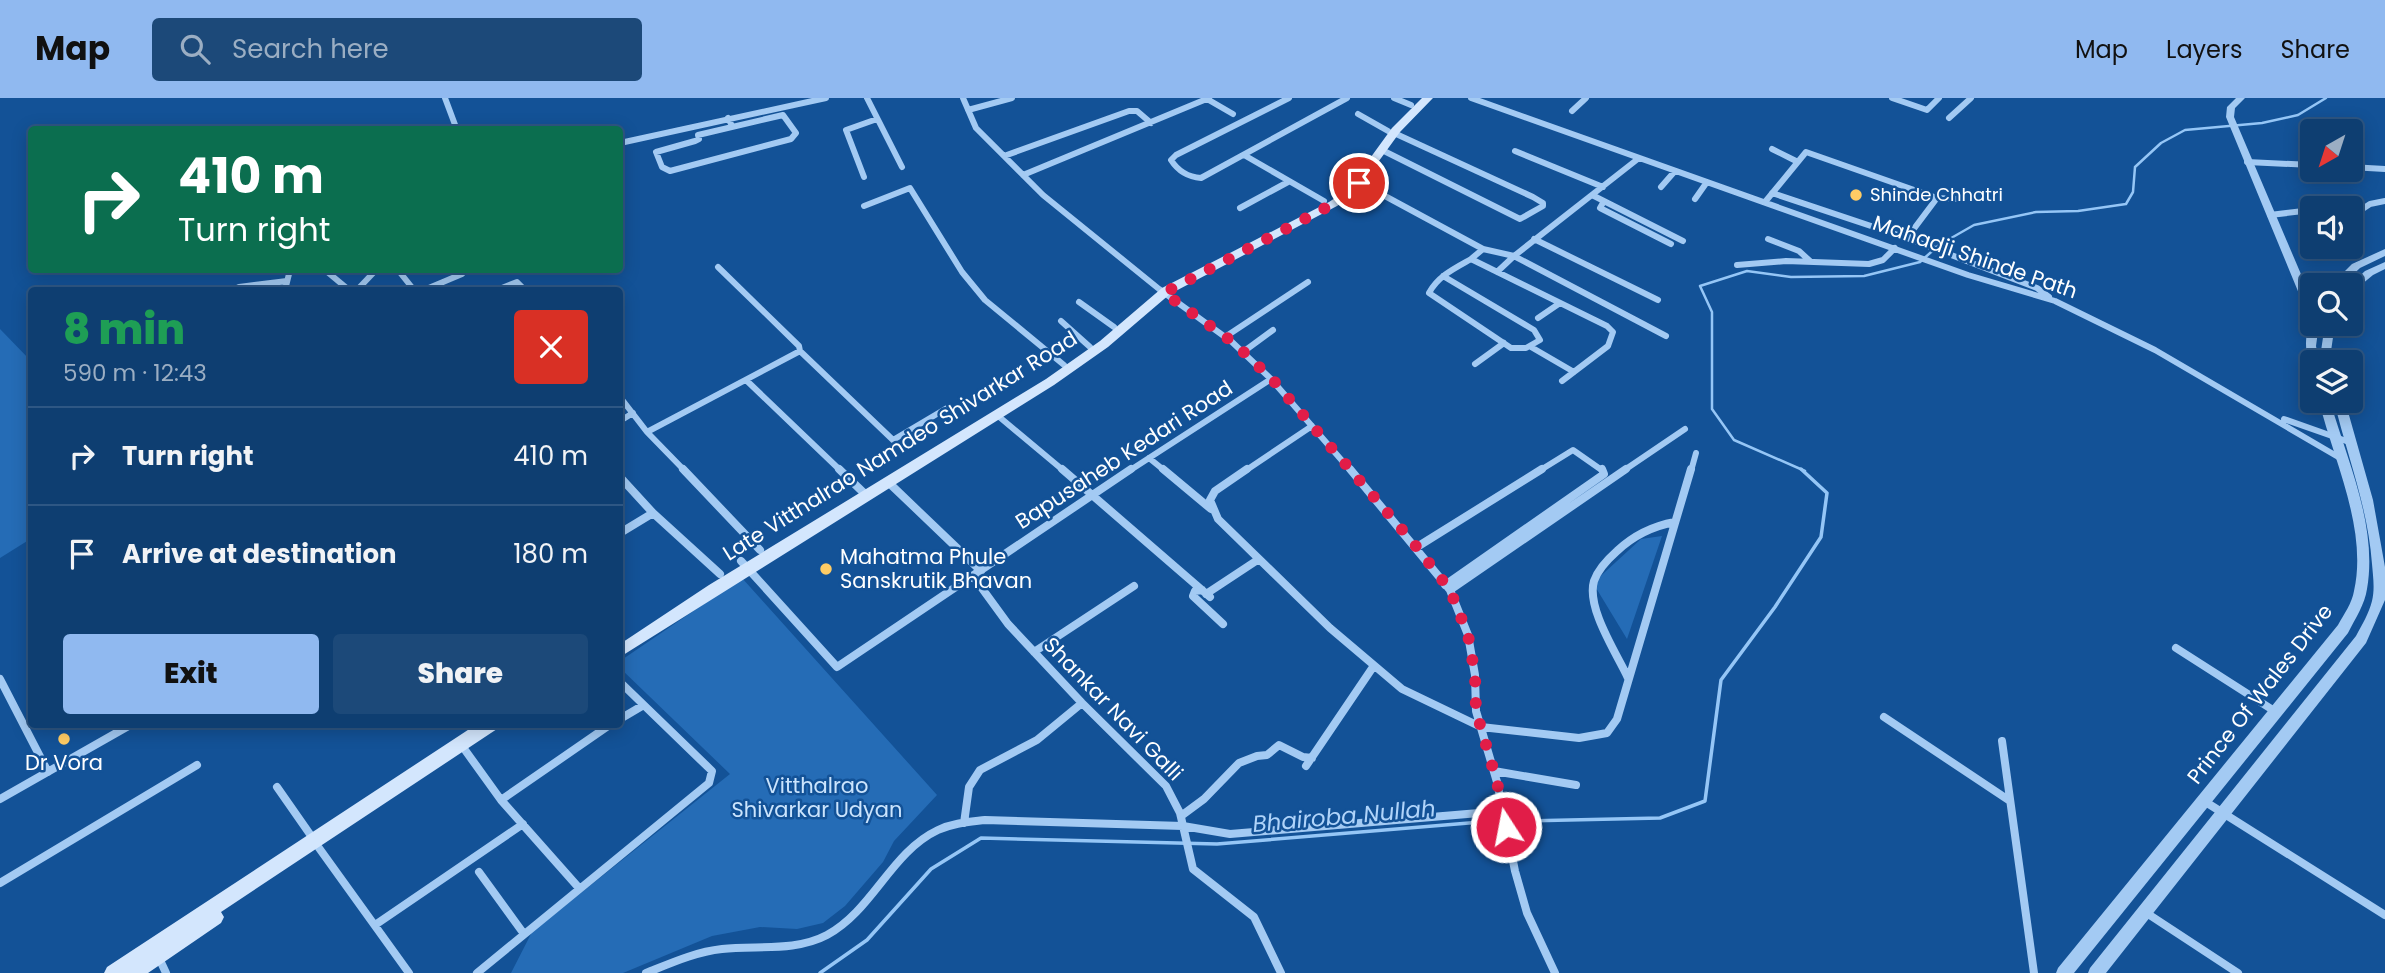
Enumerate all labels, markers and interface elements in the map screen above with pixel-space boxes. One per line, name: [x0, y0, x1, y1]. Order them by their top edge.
search box: [152, 18, 642, 81]
text: Map: [35, 25, 110, 72]
icon: search: [176, 30, 214, 68]
text: Search here: [232, 31, 389, 67]
text: Map: [2075, 33, 2128, 66]
text: Layers: [2166, 33, 2242, 66]
text: Share: [2280, 33, 2350, 66]
north arrow: [2300, 119, 2362, 182]
map controls: [2300, 119, 2363, 413]
text: 410 m: [178, 142, 324, 210]
pin: [1329, 153, 1389, 213]
icon: right: [63, 154, 154, 245]
icon: arrive: [1340, 164, 1378, 202]
place label: Shinde Chhatri: [1870, 182, 2003, 207]
marker: Shinde Chhatri: [1848, 187, 1864, 203]
button: sound: [2300, 196, 2363, 259]
text: Turn right: [178, 207, 330, 252]
street label: Mahadji Shinde Path: [1869, 208, 2081, 305]
button: search: [2300, 273, 2363, 336]
text: 8 min: [63, 300, 185, 359]
button: close: [514, 310, 588, 384]
street label: Late Vitthalrao Namdeo Shivarkar Road: [717, 324, 1082, 567]
button: layers: [2300, 350, 2363, 413]
text: 590 m · 12:43: [63, 357, 207, 389]
street label: Bapusaheb Kedari Road: [1010, 373, 1238, 536]
icon: right: [63, 437, 101, 475]
text: Turn right: [122, 438, 254, 474]
text: 410 m: [513, 438, 588, 474]
icon: arrive: [63, 535, 101, 573]
text: Arrive at destination: [122, 536, 397, 572]
text: 180 m: [513, 536, 588, 572]
place label: Mahatma Phule Sanskrutik Bhavan: [840, 542, 1032, 595]
marker: Mahatma Phule Sanskrutik Bhavan: [818, 561, 834, 577]
street label: Prince Of Wales Drive: [2180, 598, 2339, 790]
street label: Shankar Navi Galli: [1037, 630, 1190, 787]
button: Exit: [63, 634, 319, 714]
button: Share: [333, 634, 588, 714]
marker: Dr Vora: [56, 731, 72, 747]
place label: Dr Vora: [25, 748, 103, 777]
park label: Vitthalrao Shivarkar Udyan: [731, 771, 903, 824]
position arrow: [1469, 790, 1543, 864]
water label: Bhairoba Nullah: [1251, 792, 1437, 840]

